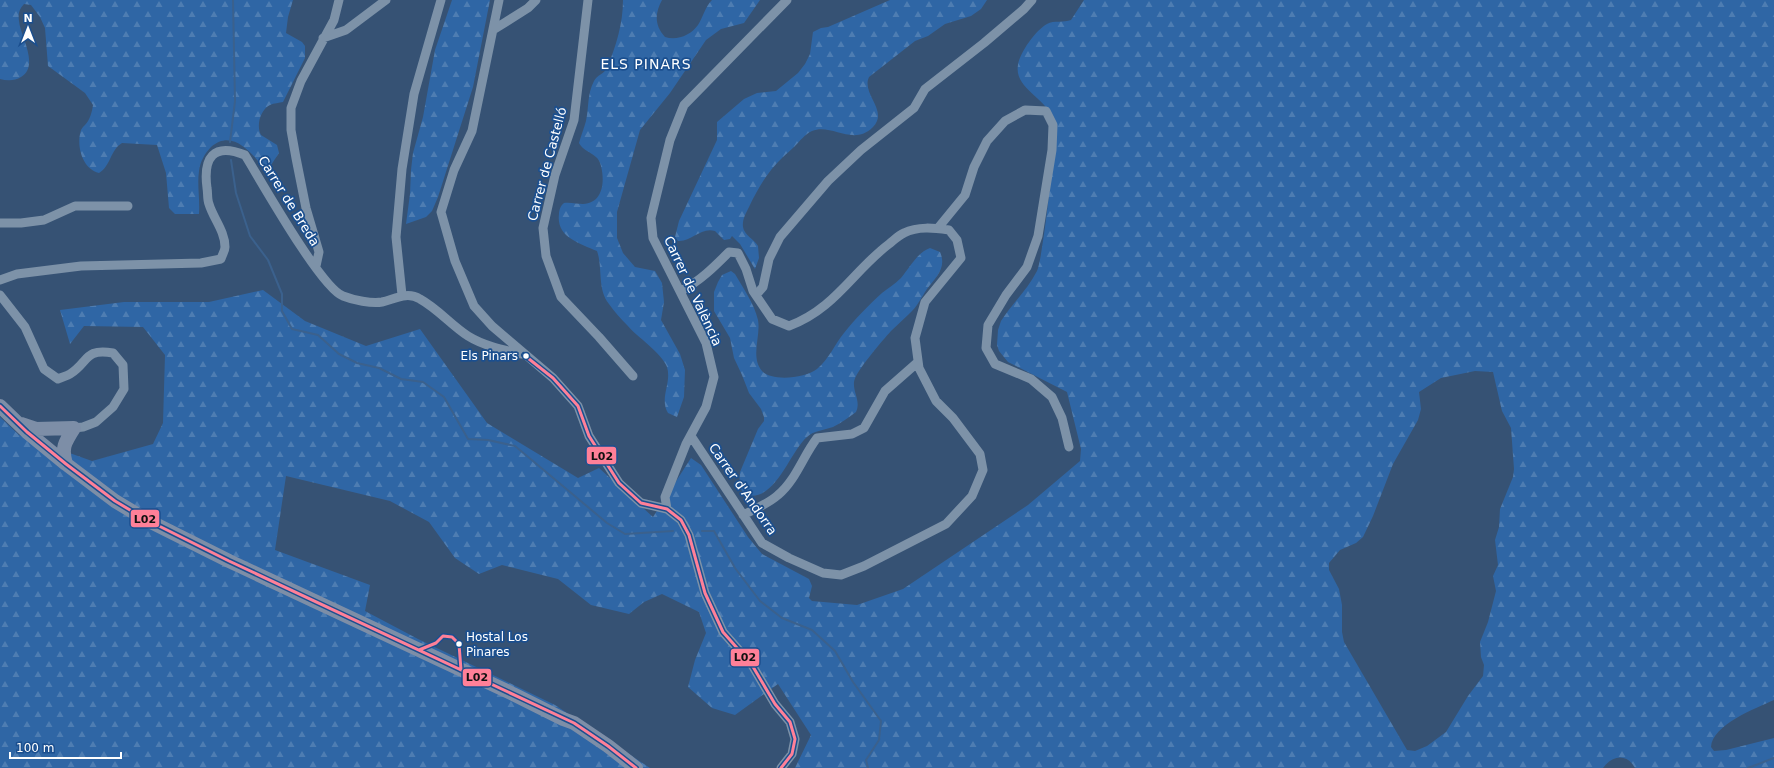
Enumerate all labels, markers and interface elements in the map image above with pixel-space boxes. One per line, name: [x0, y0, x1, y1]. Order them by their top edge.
north arrow: [8, 8, 48, 48]
text: N: [23, 12, 33, 25]
district label: ELS PINARS: [600, 56, 692, 72]
street label: Carrer de Castelló: [525, 105, 569, 223]
street label: Carrer de Breda: [255, 153, 323, 249]
street label: Carrer de València: [661, 234, 725, 348]
place label: Els Pinars: [461, 349, 518, 363]
marker: Els Pinars: [521, 351, 531, 361]
street label: Carrer d'Andorra: [706, 440, 780, 538]
line badge: L02: [586, 446, 617, 465]
text: L02: [591, 450, 613, 463]
line badge: L02: [130, 509, 160, 528]
text: L02: [134, 513, 156, 526]
place label: Hostal Los Pinares: [466, 630, 528, 659]
marker: Hostal Los Pinares: [454, 639, 464, 649]
line badge: L02: [730, 648, 760, 667]
text: L02: [734, 651, 756, 664]
line badge: L02: [462, 668, 492, 687]
text: L02: [466, 671, 488, 684]
scale bar: [10, 734, 121, 760]
text: 100 m: [16, 741, 54, 755]

